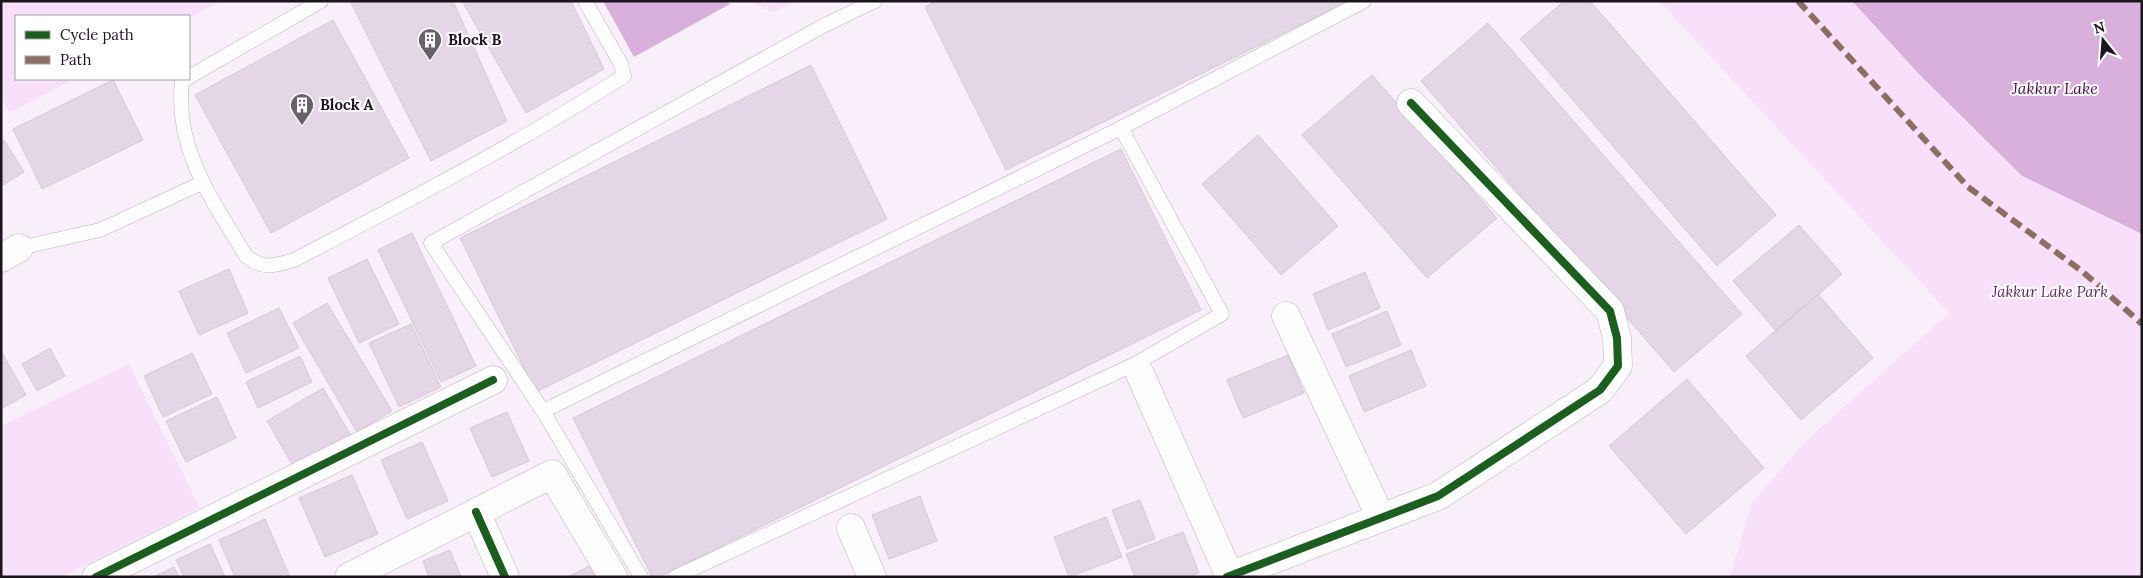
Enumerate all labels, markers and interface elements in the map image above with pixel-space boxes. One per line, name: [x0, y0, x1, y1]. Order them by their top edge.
legend: [15, 15, 190, 80]
north arrow: [2078, 15, 2128, 65]
text: N: [2091, 17, 2107, 38]
text: Cycle path: [60, 25, 134, 44]
building icon: Block B: [417, 27, 443, 61]
place label: Block B: [448, 30, 502, 49]
text: Path: [60, 50, 91, 69]
water label: Jakkur Lake: [2011, 78, 2098, 98]
building icon: Block A: [289, 92, 315, 126]
place label: Block A: [320, 95, 374, 114]
park label: Jakkur Lake Park: [1991, 282, 2108, 301]

